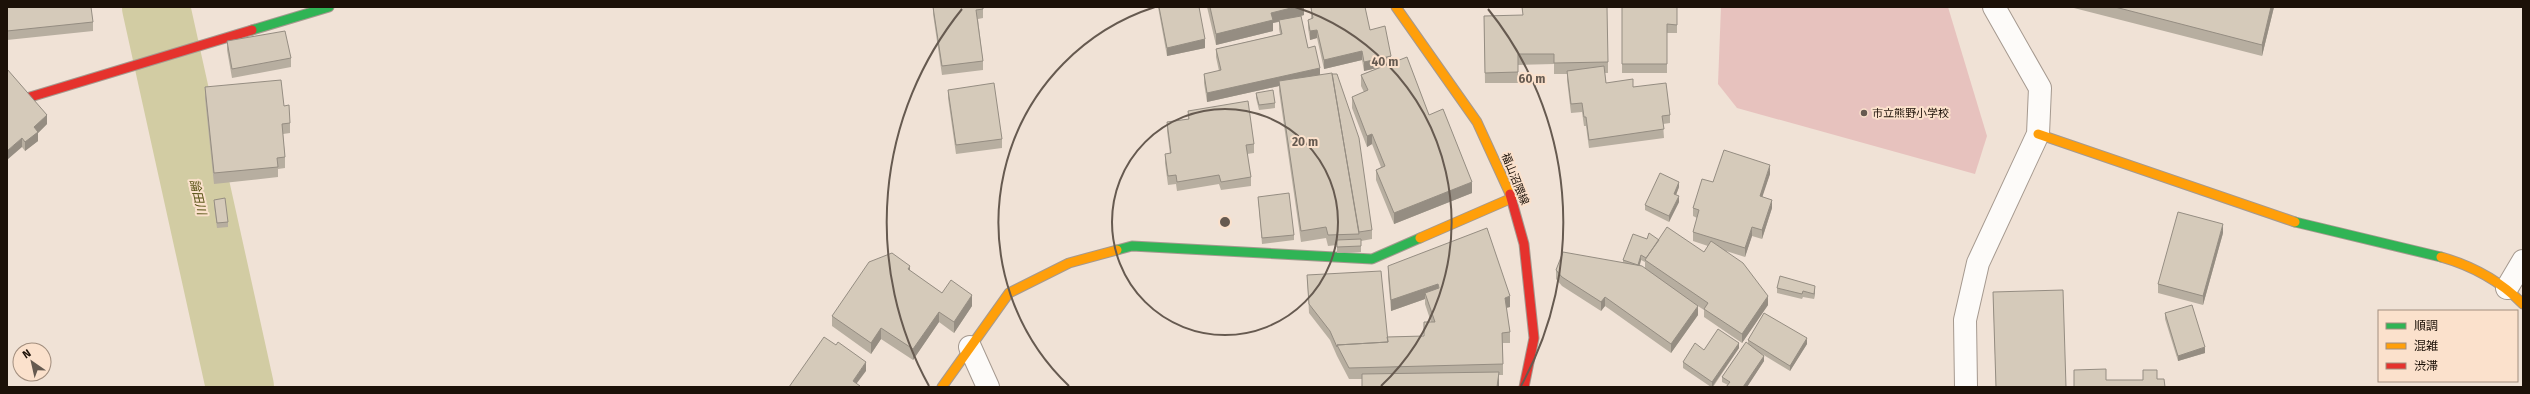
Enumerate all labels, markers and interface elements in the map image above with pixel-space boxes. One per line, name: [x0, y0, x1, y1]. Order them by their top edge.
text: 40 m: [1372, 55, 1398, 69]
text: 60 m: [1519, 72, 1545, 86]
place label: 市立熊野小学校: [1872, 107, 1949, 120]
marker: 市立熊野小学校: [1859, 108, 1869, 118]
text: 20 m: [1292, 135, 1318, 149]
street label: 福山沼隈線: [1499, 151, 1531, 207]
water label: 論田川: [187, 178, 209, 218]
centre of rings: [1218, 215, 1232, 229]
legend: [2378, 310, 2518, 382]
text: 順調: [2414, 319, 2438, 333]
text: 混雑: [2414, 339, 2438, 353]
north arrow: [12, 342, 52, 382]
text: N: [20, 347, 33, 362]
text: 渋滞: [2414, 359, 2438, 373]

